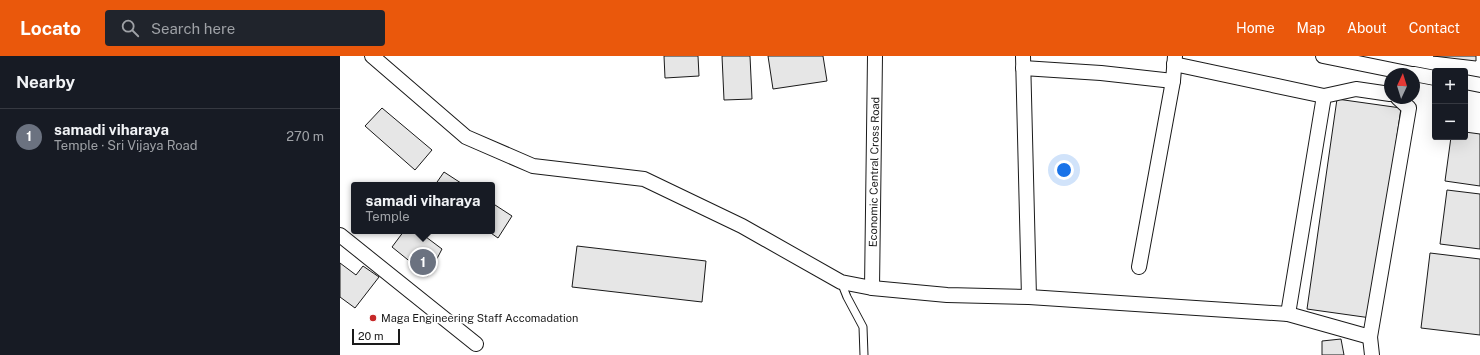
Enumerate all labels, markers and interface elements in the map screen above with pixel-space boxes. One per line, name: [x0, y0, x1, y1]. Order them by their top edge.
search box: [105, 10, 385, 46]
text: Locato: [20, 17, 81, 39]
icon: search: [119, 17, 141, 39]
text: Search here: [151, 20, 235, 37]
text: Home: [1236, 20, 1275, 36]
text: Map: [1297, 20, 1325, 36]
text: About: [1347, 20, 1387, 36]
text: Contact: [1409, 20, 1460, 36]
north arrow: [1384, 68, 1420, 104]
map controls: [1432, 68, 1468, 140]
button: +: [1432, 68, 1468, 104]
text: Nearby: [16, 72, 75, 92]
street label: Economic Central Cross Road: [867, 97, 881, 247]
button: −: [1432, 104, 1468, 140]
text: samadi viharaya: [54, 121, 169, 138]
text: 1: [26, 129, 32, 144]
text: 270 m: [286, 129, 324, 144]
text: Temple · Sri Vijaya Road: [54, 138, 197, 153]
your location: [1054, 160, 1074, 180]
popup: [351, 182, 495, 234]
text: samadi viharaya: [366, 192, 480, 209]
text: Temple: [366, 209, 410, 224]
pin: 1: [410, 247, 436, 277]
place label: Maga Engineering Staff Accomadation: [381, 312, 578, 324]
marker: Maga Engineering Staff Accomadation: [368, 313, 378, 323]
scale bar: [352, 327, 400, 346]
text: 20 m: [358, 330, 383, 342]

